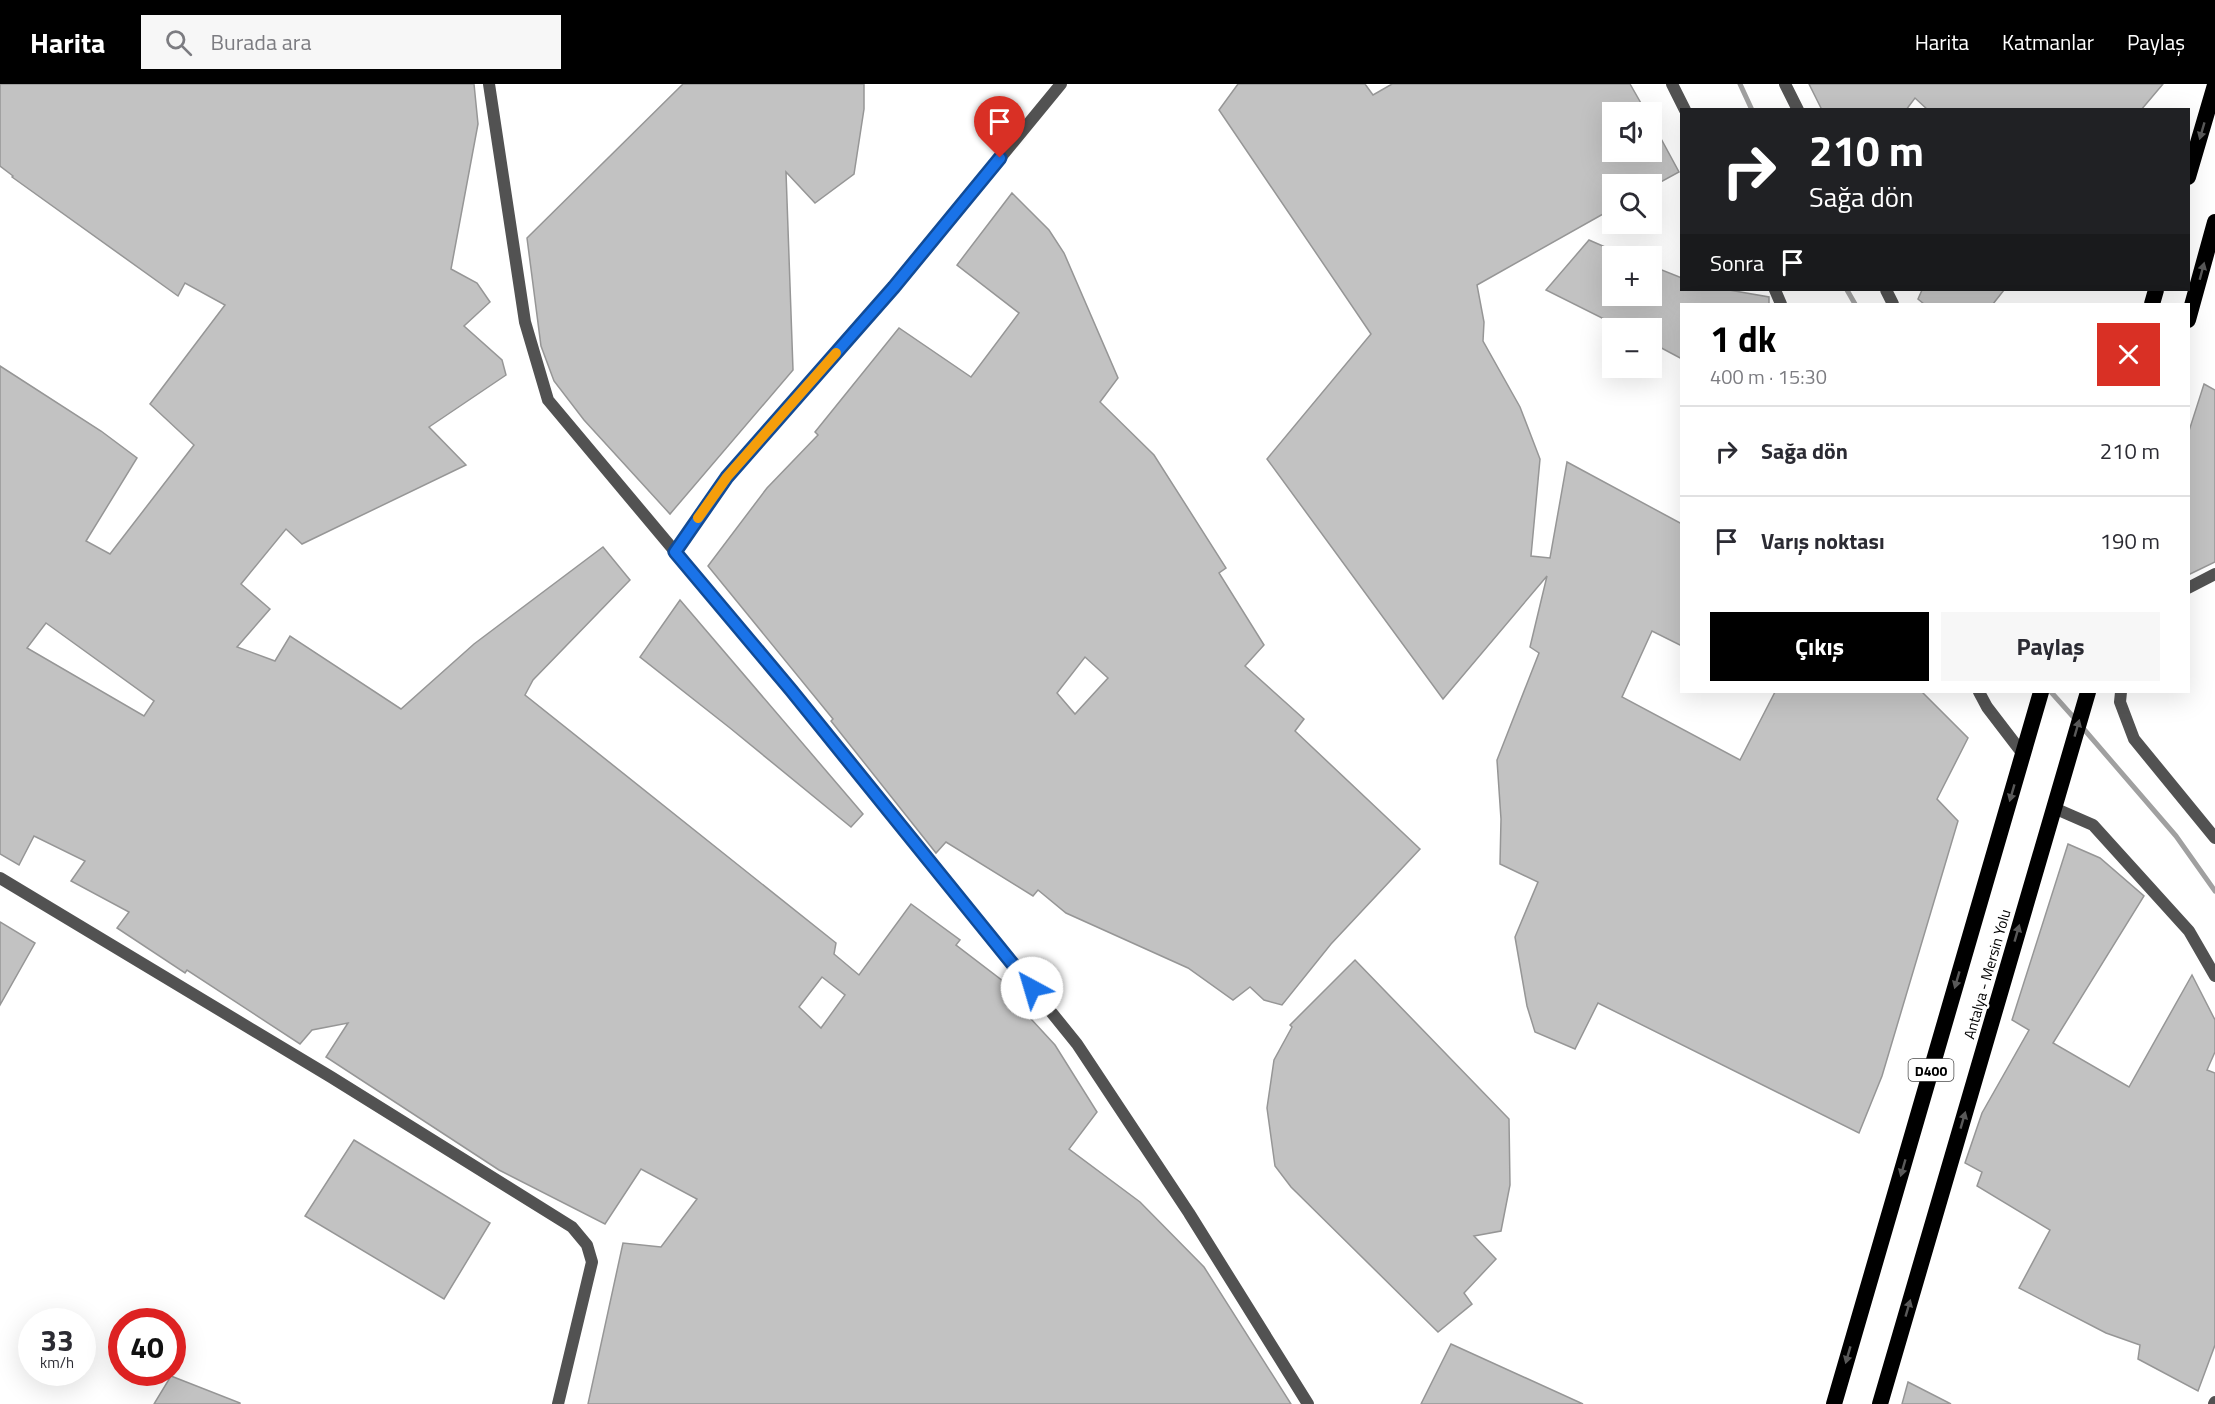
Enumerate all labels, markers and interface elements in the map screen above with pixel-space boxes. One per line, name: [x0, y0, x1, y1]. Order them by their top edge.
search box: [141, 15, 561, 69]
text: Harita: [30, 21, 105, 64]
text: Burada ara: [210, 25, 311, 59]
icon: search: [162, 26, 195, 59]
text: Harita: [1915, 26, 1969, 58]
text: Katmanlar: [2002, 26, 2094, 58]
text: Paylaş: [2127, 26, 2185, 58]
pin: [974, 96, 1025, 158]
map controls: [1602, 102, 1662, 378]
button: sound: [1602, 102, 1662, 162]
icon: arrive: [983, 105, 1016, 138]
text: 210 m: [1809, 118, 1924, 182]
one-way arrow: [2197, 122, 2206, 140]
icon: right: [1710, 132, 1788, 210]
button: search: [1602, 174, 1662, 234]
text: Sağa dön: [1809, 176, 1914, 217]
button: +: [1602, 246, 1662, 306]
text: Sonra: [1710, 246, 1764, 280]
icon: arrive: [1776, 246, 1809, 279]
one-way arrow: [2197, 262, 2207, 280]
text: 1 dk: [1710, 311, 1776, 366]
button: −: [1602, 318, 1662, 378]
button: close: [2097, 323, 2160, 386]
text: 400 m · 15:30: [1710, 361, 1827, 392]
text: Sağa dön: [1761, 434, 1848, 468]
text: 210 m: [2100, 434, 2160, 468]
icon: right: [1710, 435, 1743, 468]
text: Varış noktası: [1761, 524, 1885, 558]
text: 190 m: [2100, 524, 2160, 558]
icon: arrive: [1710, 525, 1743, 558]
button: Çıkış: [1710, 612, 1929, 681]
button: Paylaş: [1941, 612, 2160, 681]
one-way arrow: [2073, 719, 2082, 737]
one-way arrow: [2007, 784, 2016, 802]
street label: Antalya - Mersin Yolu: [1957, 906, 2017, 1042]
one-way arrow: [2013, 924, 2022, 942]
position arrow: [1000, 956, 1064, 1020]
one-way arrow: [1952, 971, 1962, 989]
road number: D400: [1908, 1059, 1954, 1081]
one-way arrow: [1959, 1111, 1968, 1129]
one-way arrow: [1898, 1159, 1907, 1177]
one-way arrow: [1904, 1298, 1913, 1316]
speed limit sign: 40: [108, 1308, 186, 1386]
text: 33: [40, 1317, 74, 1363]
one-way arrow: [1843, 1346, 1853, 1364]
text: km/h: [40, 1351, 74, 1374]

